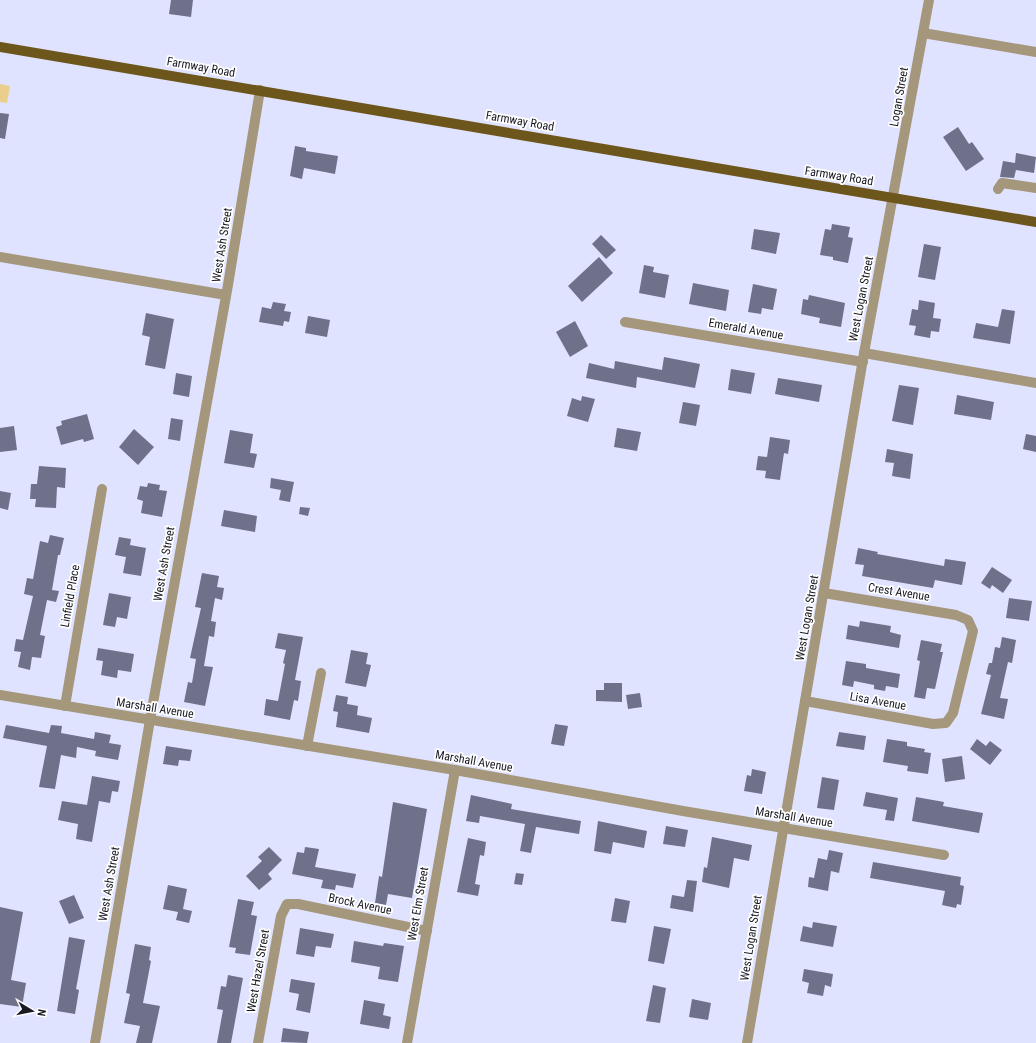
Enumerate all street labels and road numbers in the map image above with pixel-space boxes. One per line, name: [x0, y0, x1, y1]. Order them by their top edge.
street label: Farmway Road: [166, 54, 236, 80]
street label: Logan Street: [887, 66, 911, 128]
street label: Farmway Road: [485, 108, 555, 134]
street label: Farmway Road: [804, 164, 874, 188]
street label: West Ash Street: [209, 206, 235, 283]
street label: West Logan Street: [846, 255, 876, 343]
street label: Emerald Avenue: [707, 316, 785, 343]
street label: West Ash Street: [151, 525, 178, 602]
street label: Linfield Place: [58, 563, 82, 629]
street label: West Logan Street: [793, 574, 821, 662]
street label: Crest Avenue: [867, 580, 931, 604]
street label: Lisa Avenue: [849, 689, 908, 713]
street label: Marshall Avenue: [115, 695, 195, 721]
street label: Marshall Avenue: [434, 747, 514, 775]
street label: Marshall Avenue: [754, 804, 834, 830]
street label: West Ash Street: [96, 845, 123, 922]
street label: West Elm Street: [405, 865, 431, 942]
street label: Brock Avenue: [327, 890, 393, 918]
street label: West Logan Street: [737, 894, 765, 982]
street label: West Hazel Street: [244, 928, 272, 1014]

